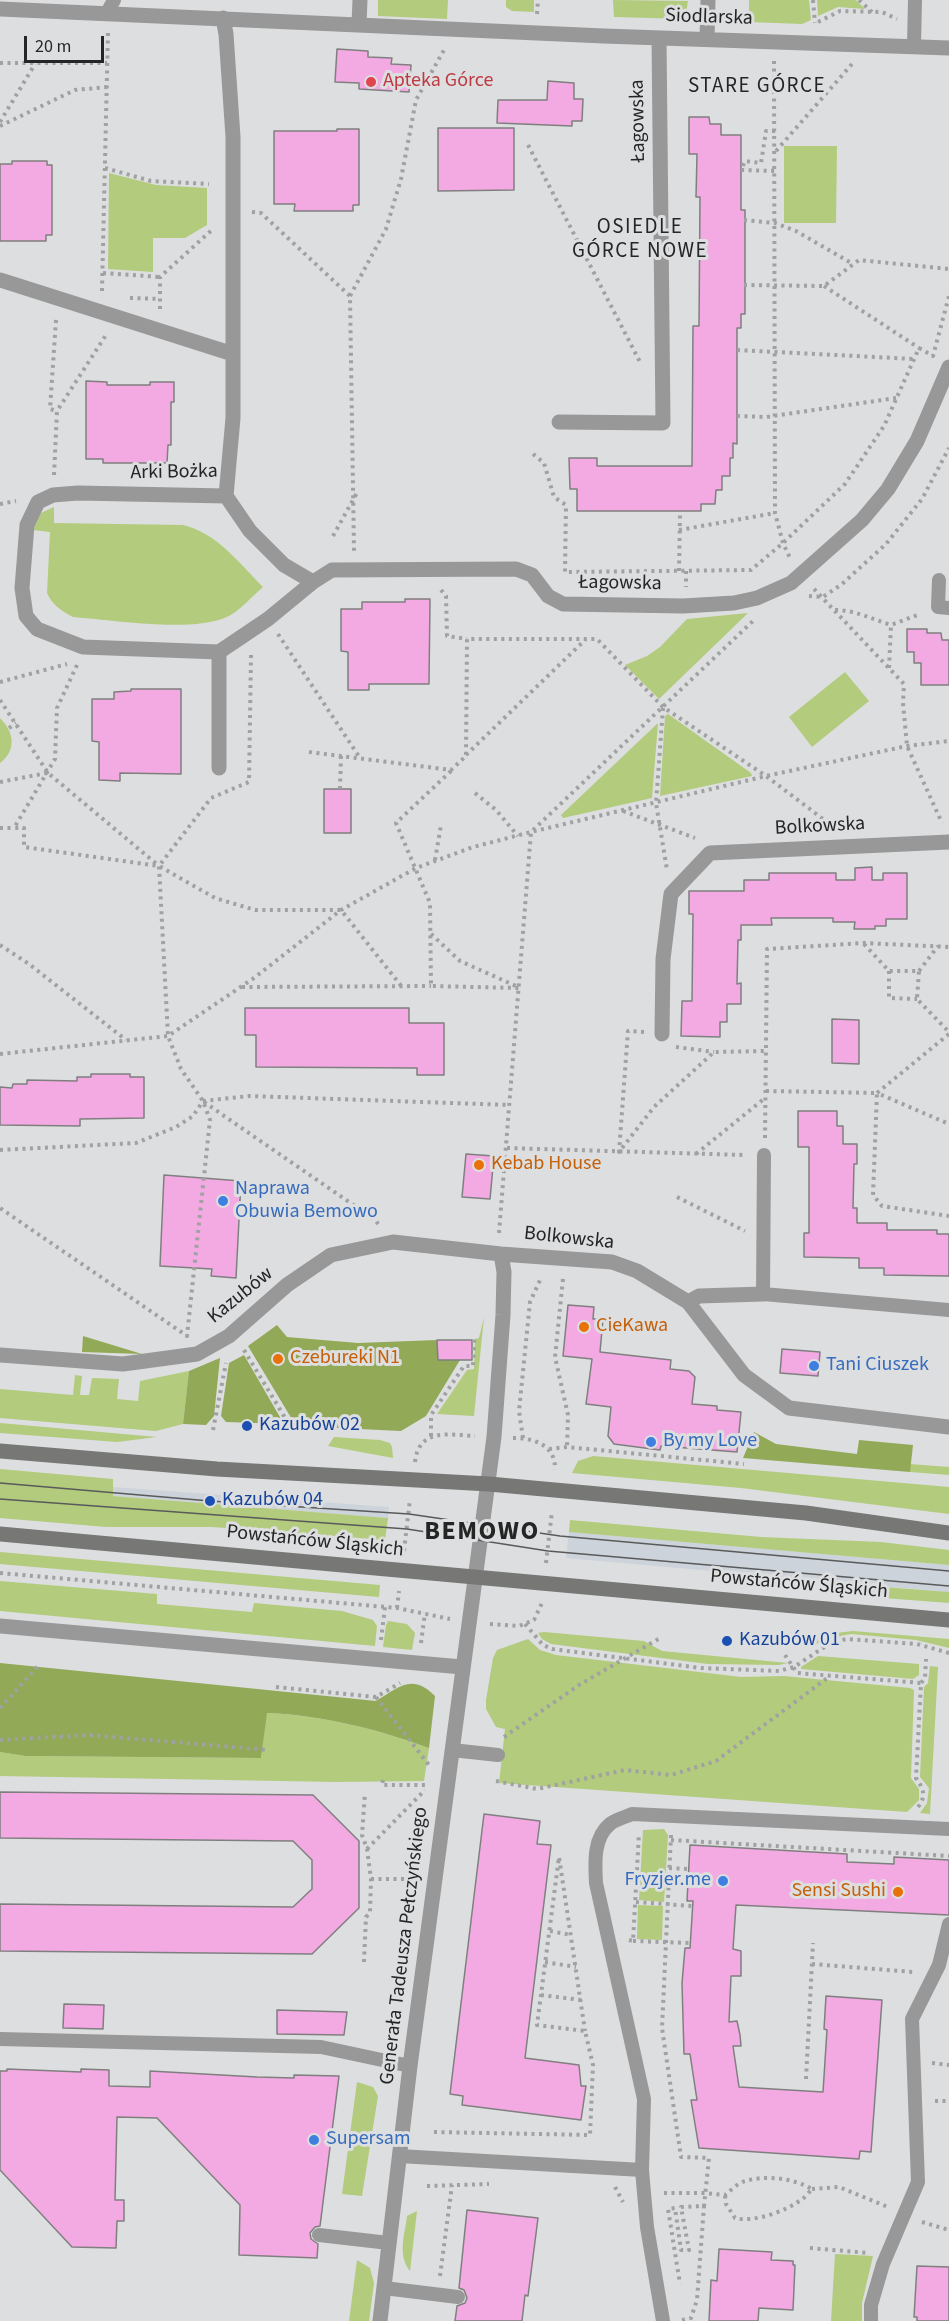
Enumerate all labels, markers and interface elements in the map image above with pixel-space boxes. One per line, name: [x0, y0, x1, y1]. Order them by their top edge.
street label: Siodlarska: [665, 4, 753, 32]
scale bar: [27, 24, 106, 62]
text: 20 m: [35, 34, 71, 59]
place label: Apteka Górce: [383, 70, 493, 94]
district label: STARE GÓRCE: [688, 74, 826, 100]
marker: Apteka Górce: [364, 75, 378, 89]
street label: Łagowska: [626, 79, 652, 163]
district label: OSIEDLE GÓRCE NOWE: [572, 215, 708, 265]
street label: Arki Bożka: [130, 460, 218, 486]
street label: Łagowska: [578, 571, 662, 597]
street label: Bolkowska: [774, 813, 866, 841]
place label: Kebab House: [491, 1153, 601, 1177]
marker: Kebab House: [472, 1158, 486, 1172]
place label: Naprawa Obuwia Bemowo: [235, 1178, 378, 1225]
marker: Naprawa Obuwia Bemowo: [216, 1194, 230, 1208]
street label: Bolkowska: [523, 1222, 615, 1256]
street label: Kazubów: [204, 1262, 278, 1330]
place label: CieKawa: [596, 1315, 668, 1339]
marker: CieKawa: [577, 1320, 591, 1334]
place label: Czebureki N1: [290, 1347, 400, 1371]
marker: Czebureki N1: [271, 1352, 285, 1366]
place label: Tani Ciuszek: [826, 1354, 929, 1378]
marker: Tani Ciuszek: [807, 1359, 821, 1373]
place label: Kazubów 02: [259, 1414, 360, 1438]
marker: Kazubów 02: [240, 1419, 254, 1433]
place label: By my Love: [663, 1430, 757, 1454]
marker: By my Love: [644, 1435, 658, 1449]
place label: Kazubów 04: [222, 1489, 323, 1513]
marker: Kazubów 04: [203, 1494, 217, 1508]
district label: BEMOWO: [424, 1517, 540, 1549]
street label: Powstańców Śląskich: [225, 1521, 405, 1563]
street label: Powstańców Śląskich: [709, 1565, 889, 1605]
place label: Kazubów 01: [739, 1629, 840, 1653]
marker: Kazubów 01: [720, 1634, 734, 1648]
street label: Generała Tadeusza Pełczyńskiego: [376, 1806, 434, 2086]
place label: Fryzjer.me: [625, 1869, 711, 1893]
marker: Fryzjer.me: [716, 1874, 730, 1888]
place label: Sensi Sushi: [791, 1880, 886, 1904]
marker: Sensi Sushi: [891, 1885, 905, 1899]
place label: Supersam: [326, 2128, 410, 2152]
marker: Supersam: [307, 2133, 321, 2147]

